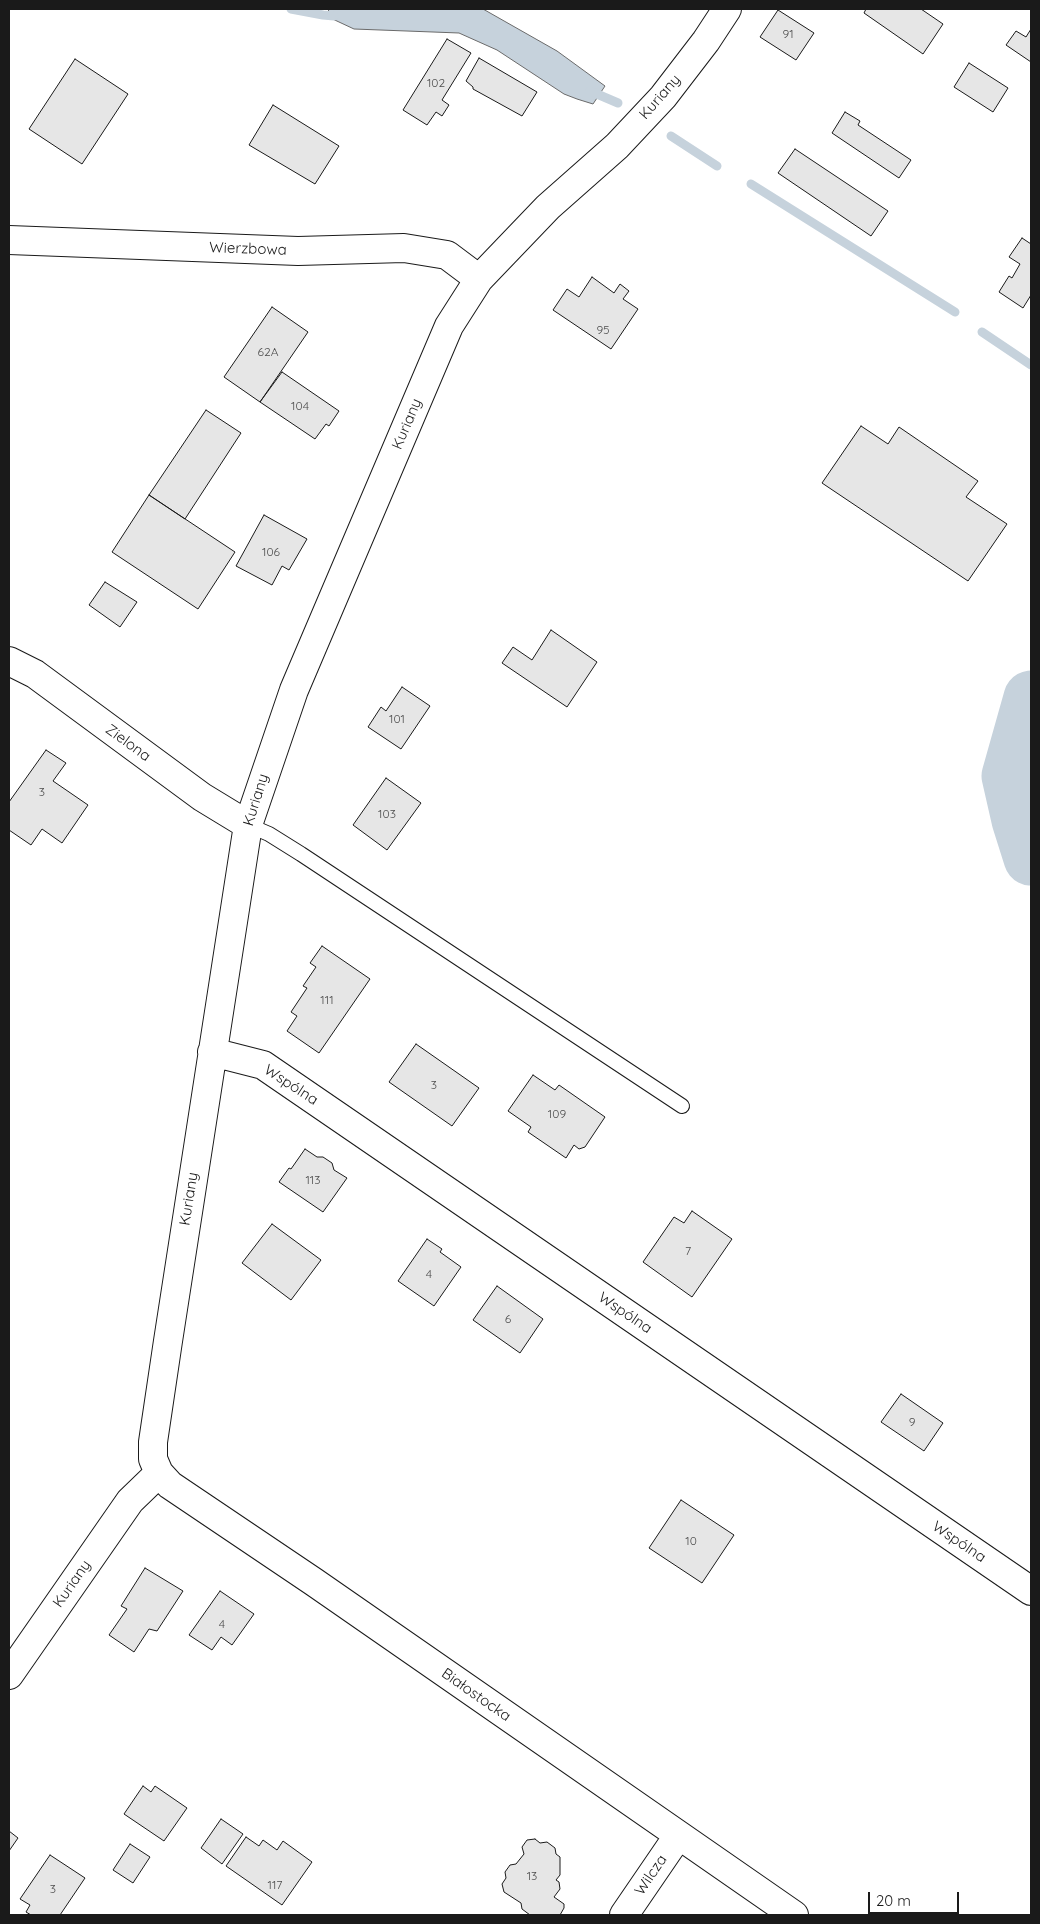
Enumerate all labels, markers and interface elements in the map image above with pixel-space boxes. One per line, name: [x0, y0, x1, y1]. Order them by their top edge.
house number: 91: [782, 27, 794, 41]
street label: Kuriany: [636, 71, 684, 123]
house number: 102: [427, 76, 445, 90]
street label: Wierzbowa: [209, 239, 287, 259]
house number: 95: [596, 323, 610, 337]
house number: 62A: [258, 345, 278, 359]
street label: Kuriany: [388, 396, 426, 452]
house number: 104: [291, 399, 309, 413]
house number: 106: [262, 545, 280, 559]
house number: 101: [389, 712, 405, 726]
street label: Zielona: [102, 721, 154, 765]
street label: Kuriany: [240, 772, 272, 828]
house number: 3: [39, 785, 45, 799]
house number: 103: [378, 807, 396, 821]
house number: 111: [320, 993, 334, 1007]
street label: Wspólna: [261, 1061, 321, 1109]
house number: 3: [431, 1078, 437, 1092]
house number: 109: [548, 1107, 566, 1121]
street label: Kuriany: [176, 1171, 202, 1227]
house number: 113: [305, 1173, 321, 1187]
house number: 7: [685, 1244, 691, 1258]
house number: 4: [426, 1267, 432, 1281]
street label: Wspólna: [595, 1289, 655, 1337]
house number: 6: [505, 1312, 511, 1326]
house number: 9: [909, 1415, 915, 1429]
street label: Wspólna: [929, 1518, 989, 1566]
house number: 10: [685, 1534, 697, 1548]
street label: Kuriany: [49, 1557, 95, 1611]
house number: 4: [219, 1617, 225, 1631]
street label: Białostocka: [438, 1665, 514, 1725]
street label: Wilcza: [631, 1851, 671, 1899]
house number: 13: [527, 1869, 537, 1883]
house number: 117: [267, 1878, 283, 1892]
house number: 3: [50, 1882, 56, 1896]
scale bar: [870, 1882, 961, 1914]
text: 20 m: [876, 1891, 911, 1910]

